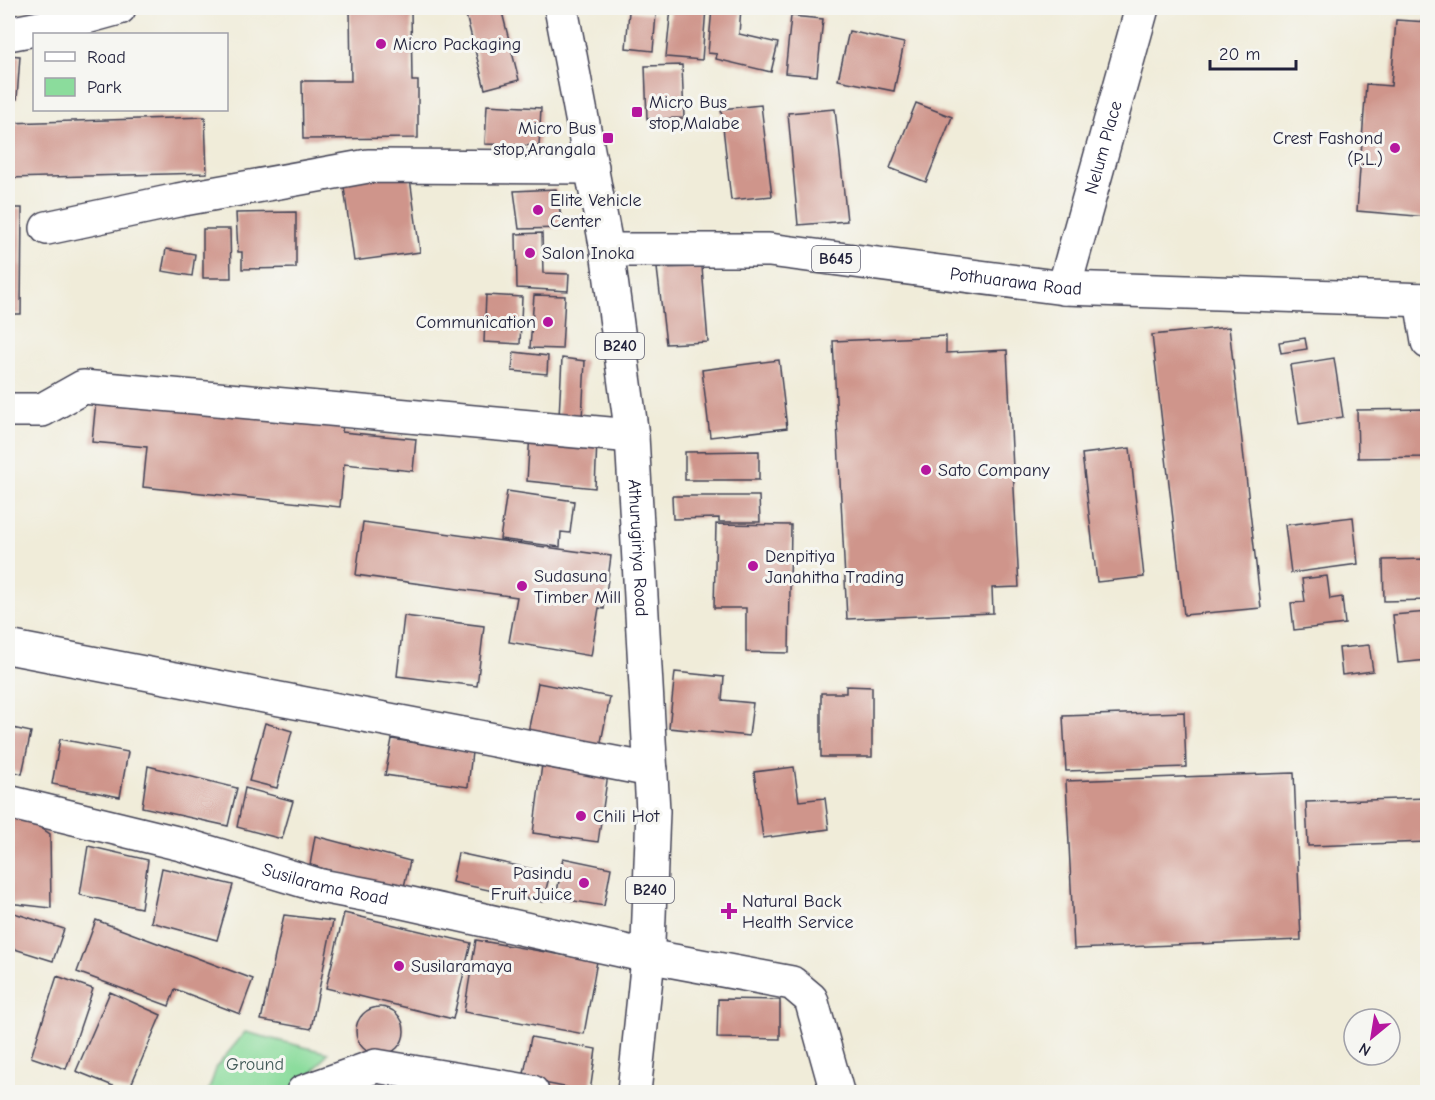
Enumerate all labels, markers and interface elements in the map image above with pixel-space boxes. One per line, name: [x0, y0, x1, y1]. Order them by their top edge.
legend: [33, 33, 228, 111]
scale bar: [1210, 33, 1296, 71]
place label: Micro Packaging: [393, 34, 521, 55]
marker: Micro Packaging: [374, 37, 388, 51]
text: 20 m: [1219, 44, 1260, 65]
text: Road: [87, 47, 126, 68]
text: Park: [87, 77, 122, 98]
place label: Micro Bus stop,Malabe: [649, 92, 739, 134]
street label: Nelum Place: [1080, 98, 1126, 196]
marker: Micro Bus stop,Malabe: [630, 105, 644, 119]
place label: Micro Bus stop,Arangala: [493, 118, 596, 160]
place label: Crest Fashond (P.L.): [1273, 128, 1383, 170]
marker: Micro Bus stop,Arangala: [601, 131, 615, 145]
marker: Crest Fashond (P.L.): [1388, 141, 1402, 155]
place label: Elite Vehicle Center: [550, 190, 642, 232]
marker: Elite Vehicle Center: [531, 203, 545, 217]
place label: Salon Inoka: [542, 243, 635, 264]
marker: Salon Inoka: [523, 246, 537, 260]
road number: B645: [812, 246, 860, 272]
street label: Pothuarawa Road: [949, 263, 1082, 299]
place label: Communication: [416, 312, 536, 333]
marker: Communication: [541, 315, 555, 329]
road number: B240: [596, 333, 644, 359]
place label: Sato Company: [938, 460, 1051, 481]
marker: Sato Company: [919, 463, 933, 477]
street label: Athurugiriya Road: [624, 478, 653, 617]
place label: Denpitiya Janahitha Trading: [765, 546, 904, 588]
marker: Denpitiya Janahitha Trading: [746, 559, 760, 573]
place label: Sudasuna Timber Mill: [534, 566, 621, 608]
marker: Sudasuna Timber Mill: [515, 579, 529, 593]
place label: Chili Hot: [593, 806, 660, 827]
marker: Chili Hot: [574, 809, 588, 823]
street label: Susilarama Road: [260, 858, 390, 909]
place label: Pasindu Fruit Juice: [491, 863, 572, 905]
marker: Pasindu Fruit Juice: [577, 876, 591, 890]
road number: B240: [626, 877, 674, 903]
place label: Natural Back Health Service: [742, 891, 853, 933]
marker: Natural Back Health Service: [720, 902, 738, 920]
place label: Susilaramaya: [411, 956, 512, 977]
marker: Susilaramaya: [392, 959, 406, 973]
north arrow: [1342, 1007, 1402, 1067]
text: N: [1356, 1039, 1374, 1060]
park label: Ground: [226, 1054, 284, 1075]

